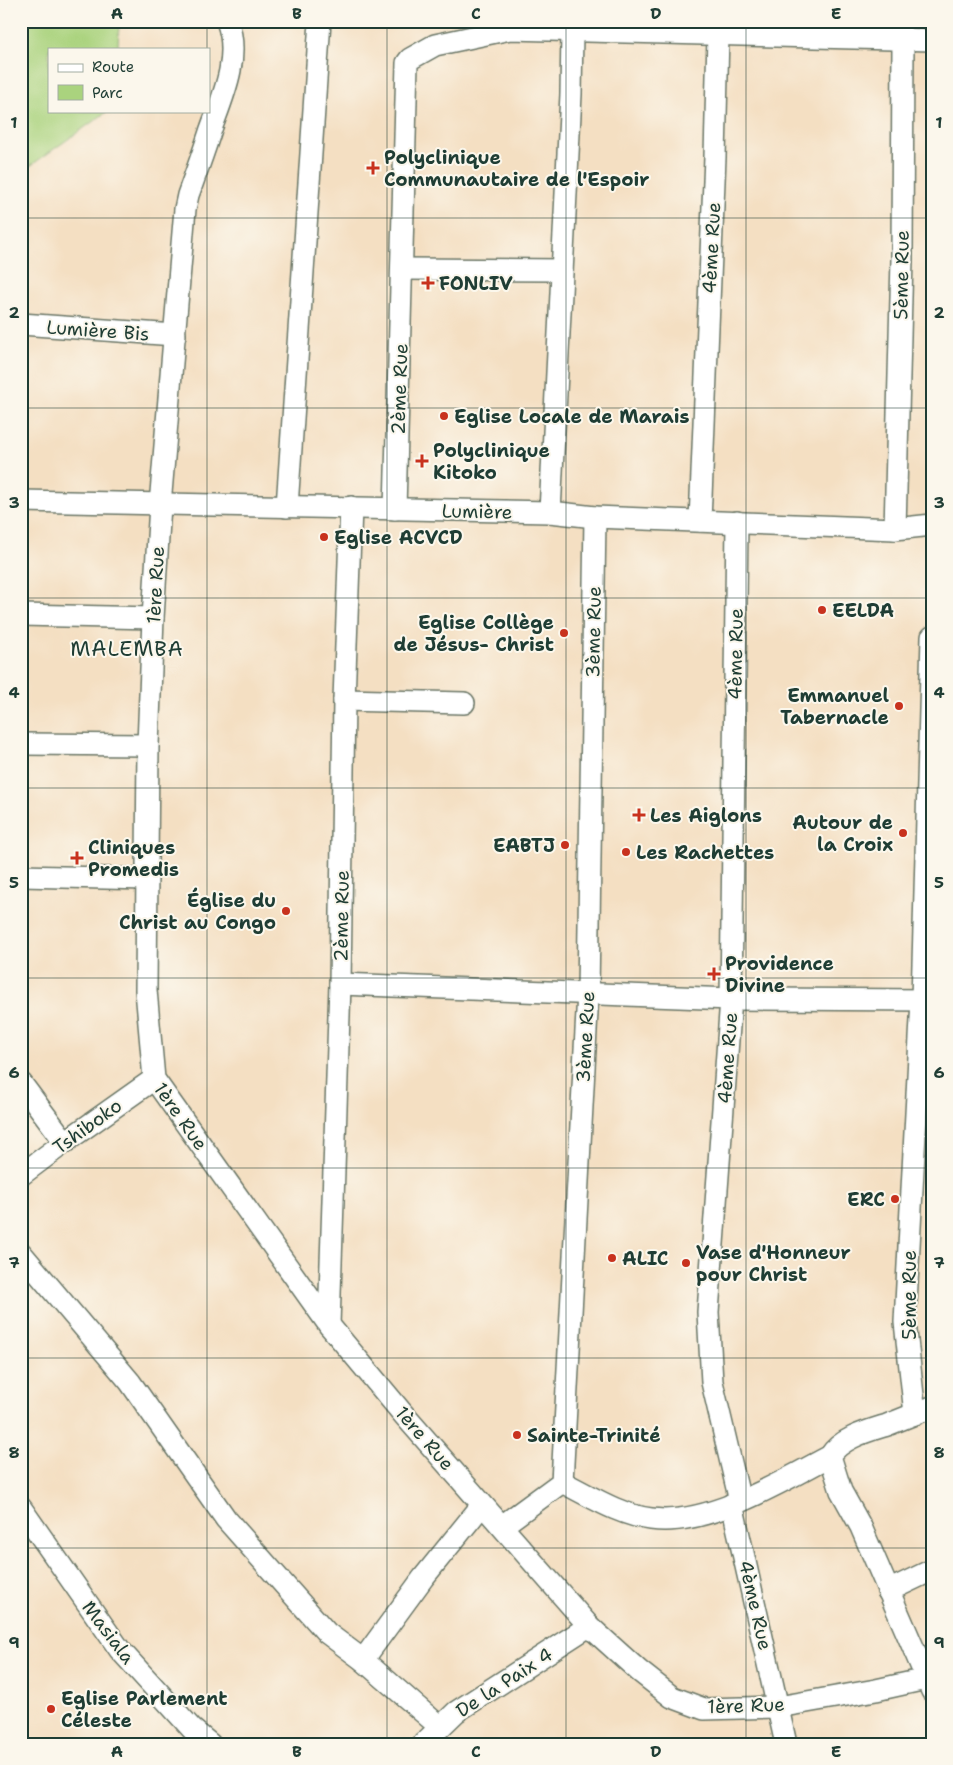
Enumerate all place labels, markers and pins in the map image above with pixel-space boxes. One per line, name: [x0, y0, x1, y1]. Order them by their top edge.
place label: Polyclinique Communautaire de l'Espoir: [384, 145, 649, 192]
marker: Polyclinique Communautaire de l'Espoir: [366, 161, 380, 175]
place label: FONLIV: [439, 271, 513, 296]
marker: FONLIV: [421, 276, 435, 290]
place label: Eglise Locale de Marais: [454, 404, 690, 429]
marker: Eglise Locale de Marais: [438, 410, 450, 422]
place label: Polyclinique Kitoko: [433, 438, 550, 485]
marker: Polyclinique Kitoko: [415, 454, 429, 468]
place label: Eglise ACVCD: [334, 525, 463, 550]
marker: Eglise ACVCD: [318, 531, 330, 543]
place label: EELDA: [832, 598, 894, 623]
marker: EELDA: [816, 604, 828, 616]
place label: Eglise Collège de Jésus- Christ: [394, 610, 554, 657]
marker: Eglise Collège de Jésus- Christ: [558, 627, 570, 639]
place label: Emmanuel Tabernacle: [780, 683, 889, 730]
marker: Emmanuel Tabernacle: [893, 700, 905, 712]
place label: Les Aiglons: [650, 803, 762, 828]
marker: Les Aiglons: [632, 808, 646, 822]
place label: Autour de la Croix: [792, 810, 893, 857]
marker: Autour de la Croix: [897, 827, 909, 839]
place label: EABTJ: [493, 833, 555, 858]
place label: Cliniques Promedis: [88, 835, 179, 882]
marker: EABTJ: [559, 839, 571, 851]
place label: Les Rachettes: [636, 840, 774, 865]
marker: Les Rachettes: [620, 846, 632, 858]
marker: Cliniques Promedis: [70, 851, 84, 865]
place label: Église du Christ au Congo: [119, 887, 276, 935]
marker: Église du Christ au Congo: [280, 905, 292, 917]
place label: Providence Divine: [725, 951, 834, 998]
marker: Providence Divine: [707, 967, 721, 981]
place label: ERC: [847, 1187, 885, 1212]
marker: ERC: [889, 1193, 901, 1205]
place label: Vase d'Honneur pour Christ: [696, 1240, 851, 1287]
place label: ALIC: [622, 1246, 669, 1271]
marker: ALIC: [606, 1252, 618, 1264]
marker: Vase d'Honneur pour Christ: [680, 1257, 692, 1269]
place label: Sainte-Trinité: [527, 1423, 661, 1448]
marker: Sainte-Trinité: [511, 1429, 523, 1441]
place label: Eglise Parlement Céleste: [61, 1686, 228, 1733]
marker: Eglise Parlement Céleste: [45, 1703, 57, 1715]

